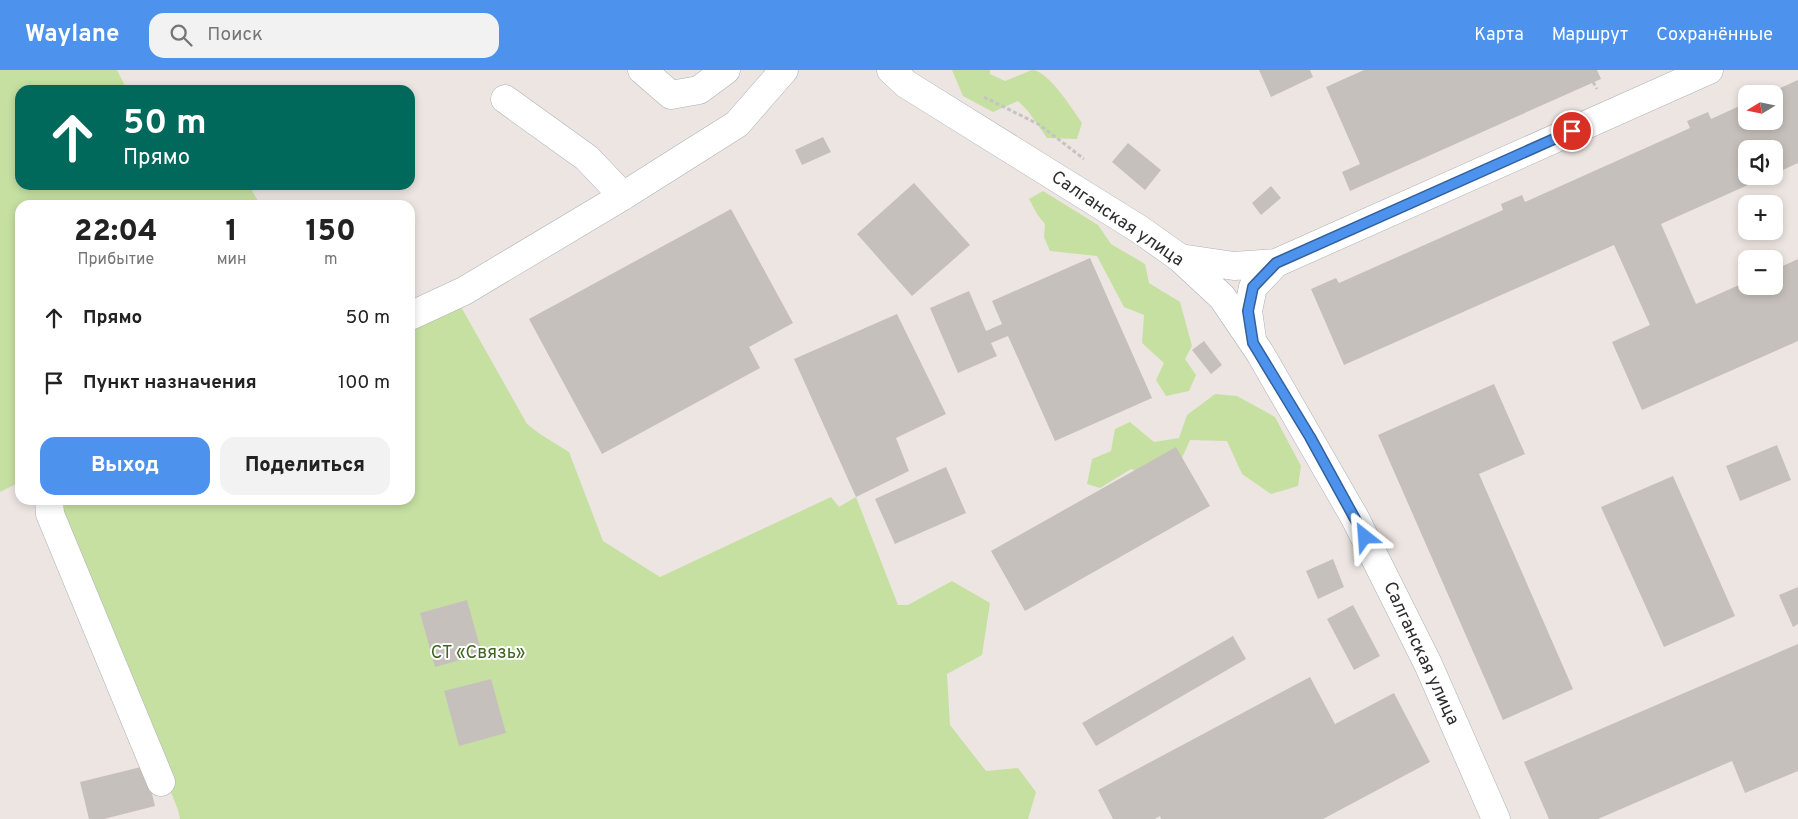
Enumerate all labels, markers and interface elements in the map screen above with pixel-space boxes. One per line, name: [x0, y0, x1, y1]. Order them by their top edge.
search box: [149, 13, 499, 58]
text: Waylane: [25, 20, 119, 50]
icon: search: [167, 21, 195, 49]
text: Поиск: [207, 23, 263, 47]
text: Карта: [1474, 24, 1524, 47]
text: Маршрут: [1552, 24, 1628, 47]
text: Сохранённые: [1656, 24, 1773, 47]
north arrow: [1738, 85, 1782, 130]
map controls: [1738, 85, 1783, 295]
text: 50 m: [123, 102, 207, 146]
icon: ahead: [40, 105, 105, 170]
pin: [1551, 110, 1593, 152]
icon: arrive: [1558, 117, 1586, 145]
button: sound: [1738, 140, 1783, 185]
text: Прямо: [123, 145, 190, 172]
street label: Салганская улица: [1046, 166, 1188, 272]
button: +: [1738, 195, 1783, 240]
text: 22:04: [74, 214, 158, 251]
text: 1: [225, 214, 238, 251]
text: 150: [306, 214, 356, 251]
text: Прибытие: [77, 250, 154, 270]
text: мин: [217, 250, 247, 270]
text: m: [324, 250, 338, 270]
button: −: [1738, 250, 1783, 295]
icon: ahead: [40, 304, 68, 332]
text: Прямо: [83, 306, 142, 330]
text: 50 m: [345, 306, 390, 330]
icon: arrive: [40, 369, 68, 397]
text: Пункт назначения: [83, 371, 257, 395]
text: 100 m: [338, 371, 390, 395]
button: Выход: [40, 437, 210, 495]
button: Поделиться: [220, 437, 390, 495]
position arrow: [1338, 510, 1390, 562]
street label: Салганская улица: [1377, 578, 1464, 729]
park label: СТ «Связь»: [431, 642, 525, 665]

